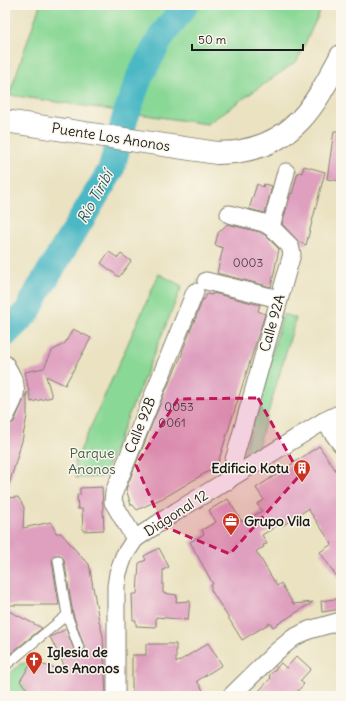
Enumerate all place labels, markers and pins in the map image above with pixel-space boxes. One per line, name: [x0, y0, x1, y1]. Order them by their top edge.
building icon: Edificio Kotu: [292, 458, 312, 483]
place label: Edificio Kotu: [211, 459, 289, 477]
office icon: Grupo Vila: [221, 511, 241, 536]
place label: Grupo Vila: [244, 512, 310, 530]
place label: Iglesia de Los Anonos: [47, 643, 120, 677]
church icon: Iglesia de Los Anonos: [24, 650, 44, 675]

